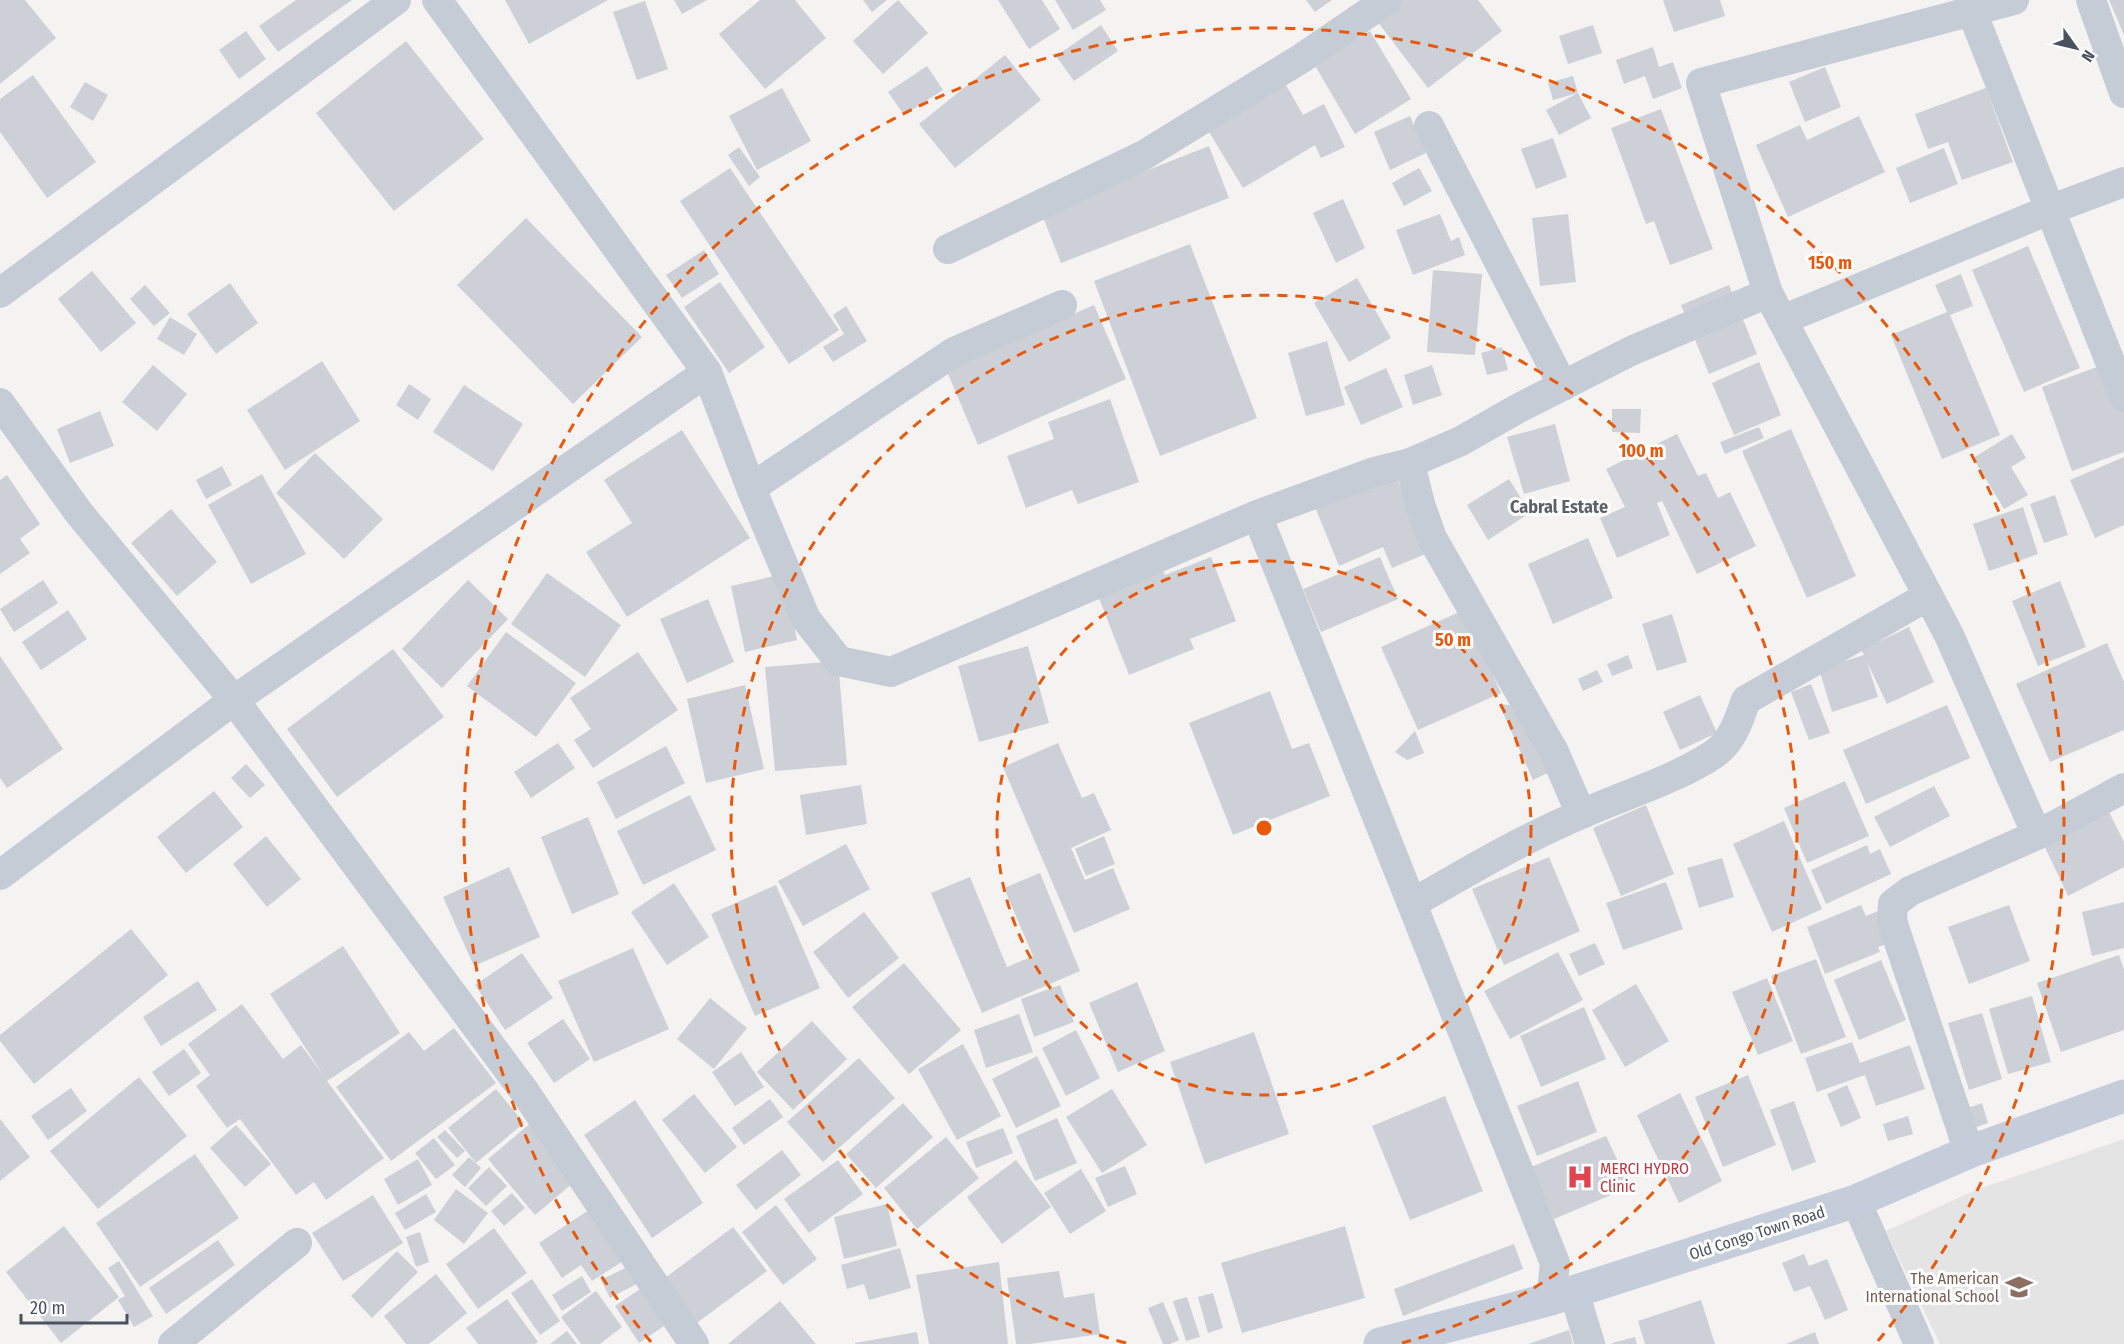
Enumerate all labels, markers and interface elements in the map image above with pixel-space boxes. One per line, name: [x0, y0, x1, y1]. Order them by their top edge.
north arrow: [2046, 18, 2106, 78]
text: N: [2077, 47, 2099, 65]
text: 150 m: [1808, 252, 1852, 274]
text: 100 m: [1619, 440, 1663, 462]
district label: Cabral Estate: [1510, 496, 1608, 518]
text: 50 m: [1435, 629, 1471, 651]
centre of rings: [1254, 818, 1274, 838]
place label: MERCI HYDRO Clinic: [1600, 1159, 1689, 1196]
hospital icon: MERCI HYDRO Clinic: [1565, 1162, 1595, 1192]
street label: Old Congo Town Road: [1687, 1202, 1827, 1264]
place label: The American International School: [1866, 1269, 1999, 1306]
school or university icon: The American International School: [2004, 1272, 2034, 1302]
scale bar: [21, 1287, 128, 1325]
text: 20 m: [30, 1297, 65, 1319]

